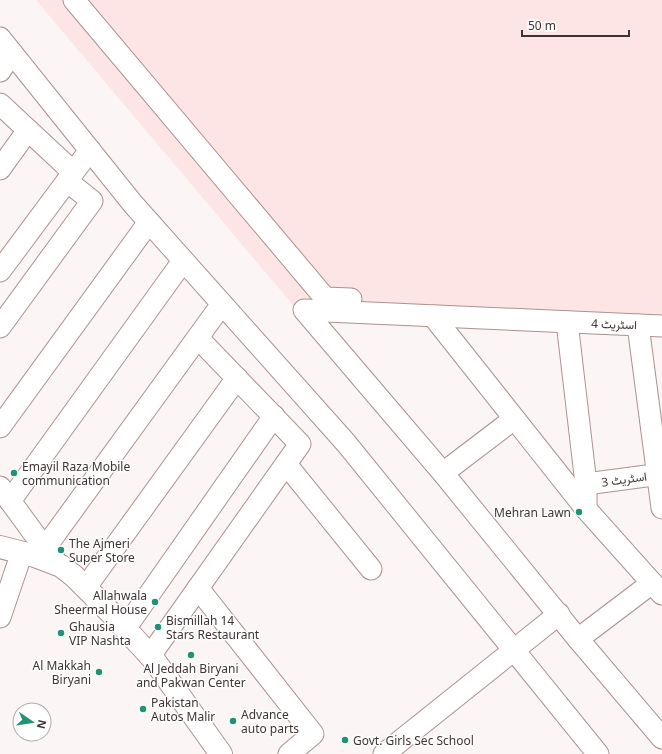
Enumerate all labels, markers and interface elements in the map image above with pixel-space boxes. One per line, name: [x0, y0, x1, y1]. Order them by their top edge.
scale bar: [522, 12, 629, 38]
text: 50 m: [528, 17, 556, 34]
street label: اسٹریٹ 4: [591, 315, 637, 333]
place label: Emayil Raza Mobile communication: [22, 458, 130, 489]
street label: اسٹریٹ 3: [600, 467, 648, 491]
marker: Emayil Raza Mobile communication: [9, 468, 19, 478]
place label: Mehran Lawn: [494, 504, 571, 521]
marker: Mehran Lawn: [574, 507, 584, 517]
place label: The Ajmeri Super Store: [69, 535, 135, 566]
marker: The Ajmeri Super Store: [56, 545, 66, 555]
place label: Allahwala Sheermal House: [54, 587, 147, 618]
marker: Allahwala Sheermal House: [150, 597, 160, 607]
place label: Bismillah 14 Stars Restaurant: [166, 612, 260, 643]
place label: Ghausia VIP Nashta: [69, 618, 131, 649]
marker: Bismillah 14 Stars Restaurant: [153, 622, 163, 632]
marker: Ghausia VIP Nashta: [56, 628, 66, 638]
marker: Al Jeddah Biryani and Pakwan Center: [186, 650, 196, 660]
place label: Al Makkah Biryani: [33, 657, 91, 688]
place label: Al Jeddah Biryani and Pakwan Center: [136, 660, 246, 691]
marker: Al Makkah Biryani: [94, 667, 104, 677]
place label: Pakistan Autos Malir: [151, 694, 215, 725]
north arrow: [12, 702, 52, 742]
marker: Pakistan Autos Malir: [138, 704, 148, 714]
place label: Advance auto parts: [241, 706, 299, 737]
marker: Advance auto parts: [228, 716, 238, 726]
text: N: [34, 718, 51, 730]
place label: Govt. Girls Sec School: [353, 732, 474, 749]
marker: Govt. Girls Sec School: [340, 735, 350, 745]

